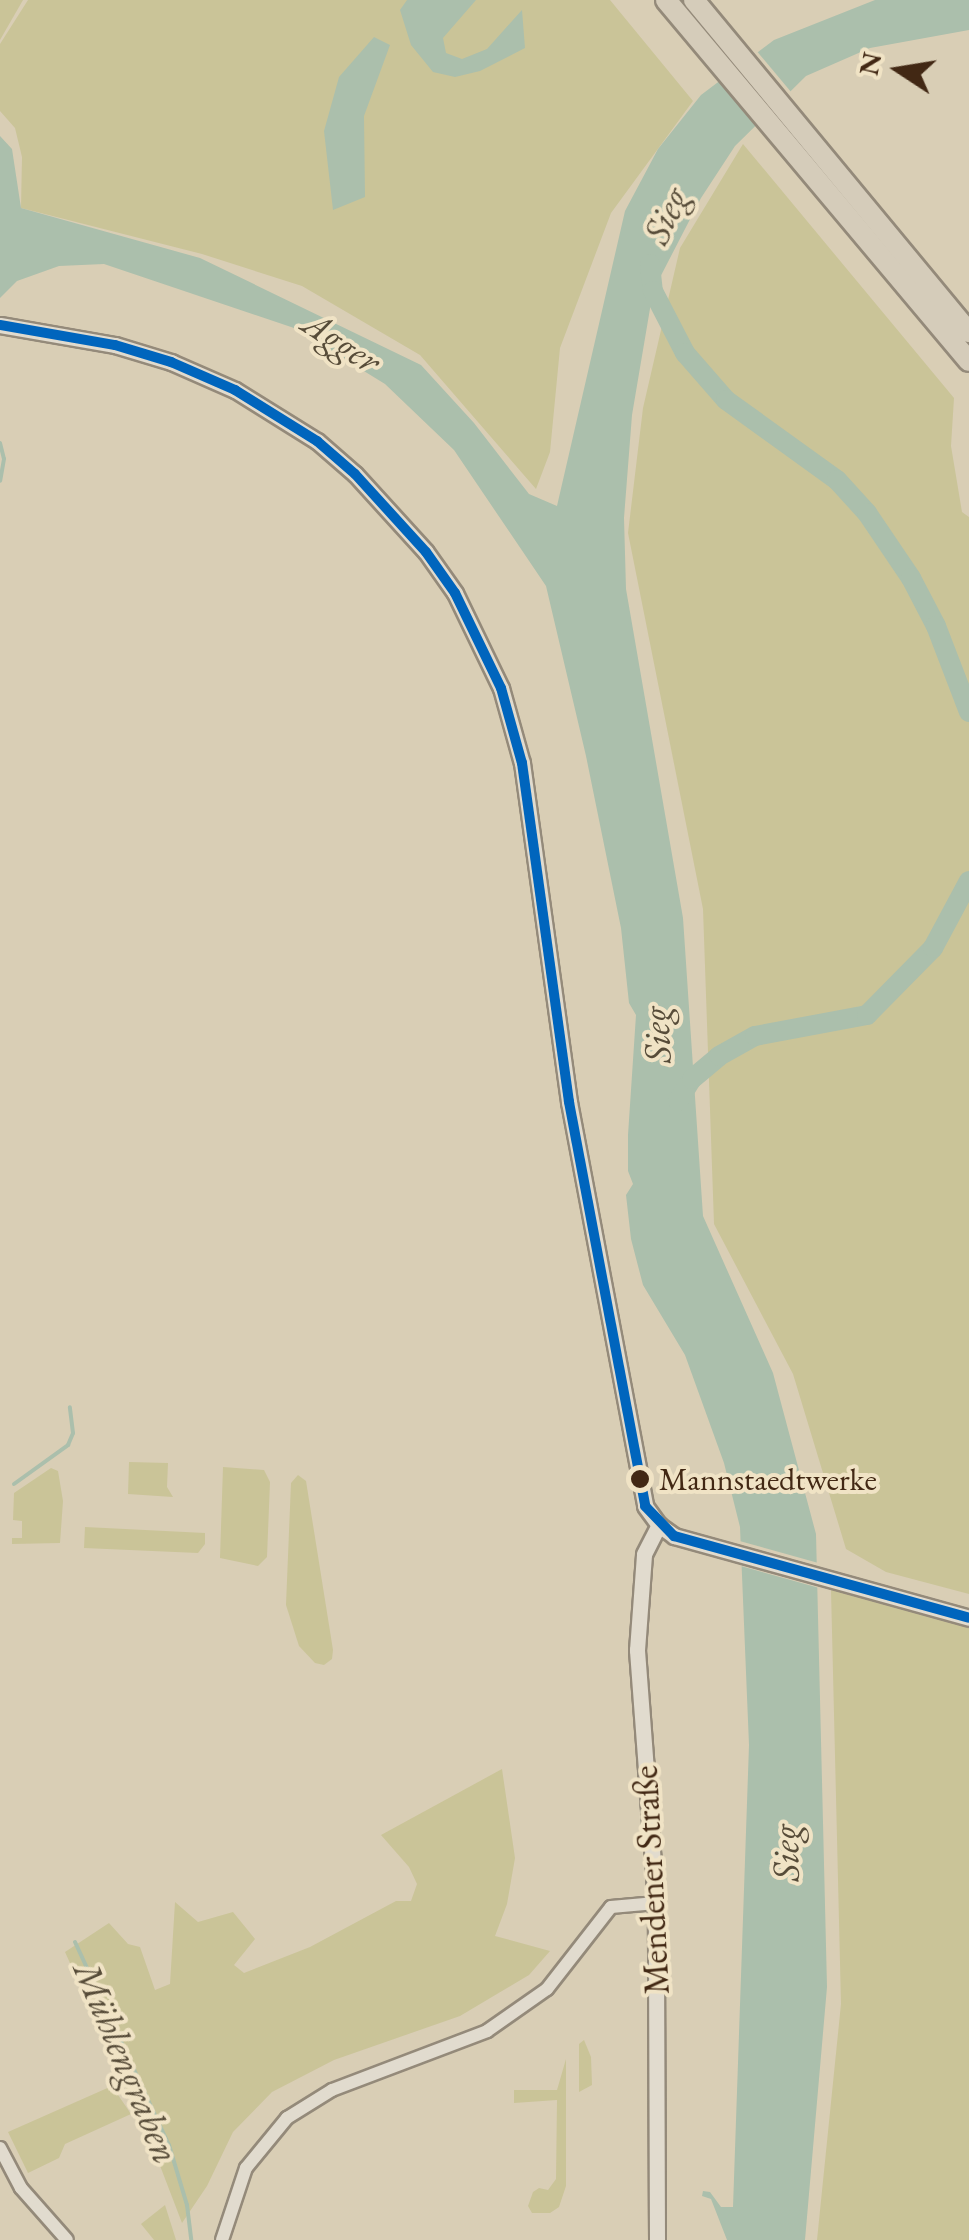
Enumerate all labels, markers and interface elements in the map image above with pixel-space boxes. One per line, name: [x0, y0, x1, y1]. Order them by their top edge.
north arrow: [849, 20, 949, 120]
text: N: [850, 49, 890, 79]
water label: Sieg: [632, 180, 698, 250]
water label: Agger: [294, 299, 390, 383]
water label: Sieg: [632, 1005, 680, 1065]
place label: Mannstaedtwerke: [659, 1460, 877, 1498]
marker: Mannstaedtwerke: [630, 1469, 650, 1489]
street label: Mendener Straße: [624, 1764, 678, 1996]
water label: Sieg: [762, 1824, 808, 1882]
water label: Mühlengraben: [64, 1954, 190, 2170]

